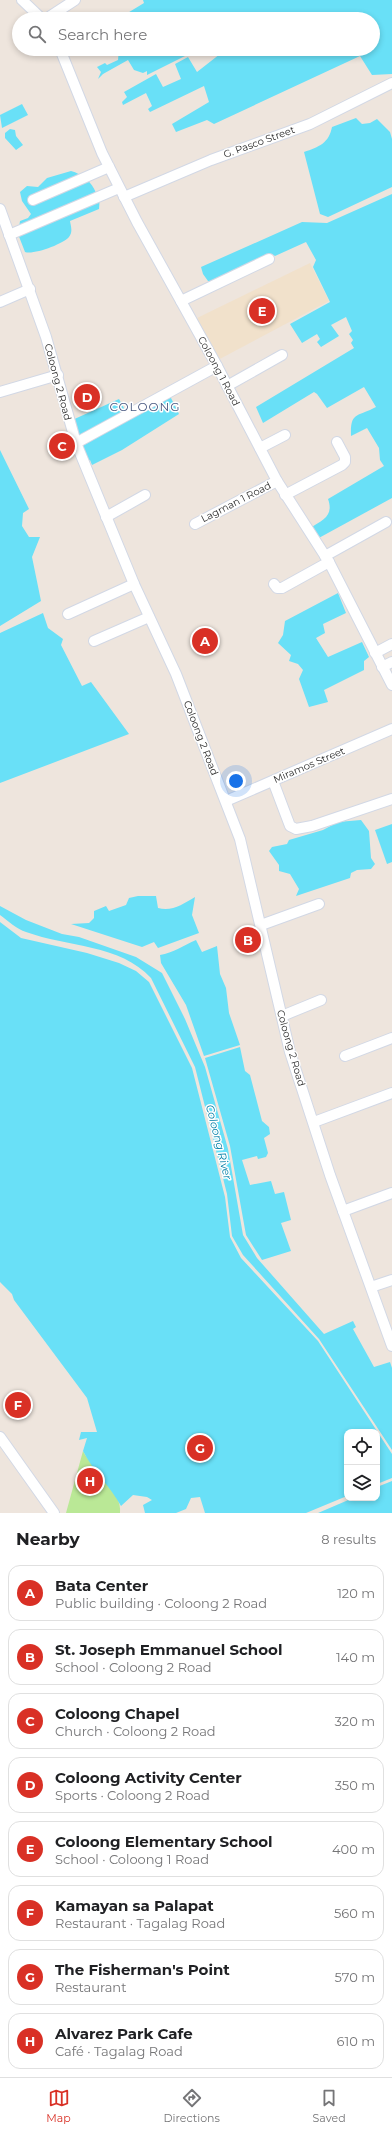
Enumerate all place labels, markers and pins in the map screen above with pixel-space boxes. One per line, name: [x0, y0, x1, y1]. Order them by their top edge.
pin: E: [249, 296, 275, 326]
pin: D: [74, 382, 100, 412]
pin: C: [49, 431, 75, 461]
pin: A: [192, 626, 218, 656]
pin: B: [235, 925, 261, 955]
pin: F: [5, 1390, 31, 1420]
pin: G: [187, 1433, 213, 1463]
pin: H: [77, 1466, 103, 1496]

